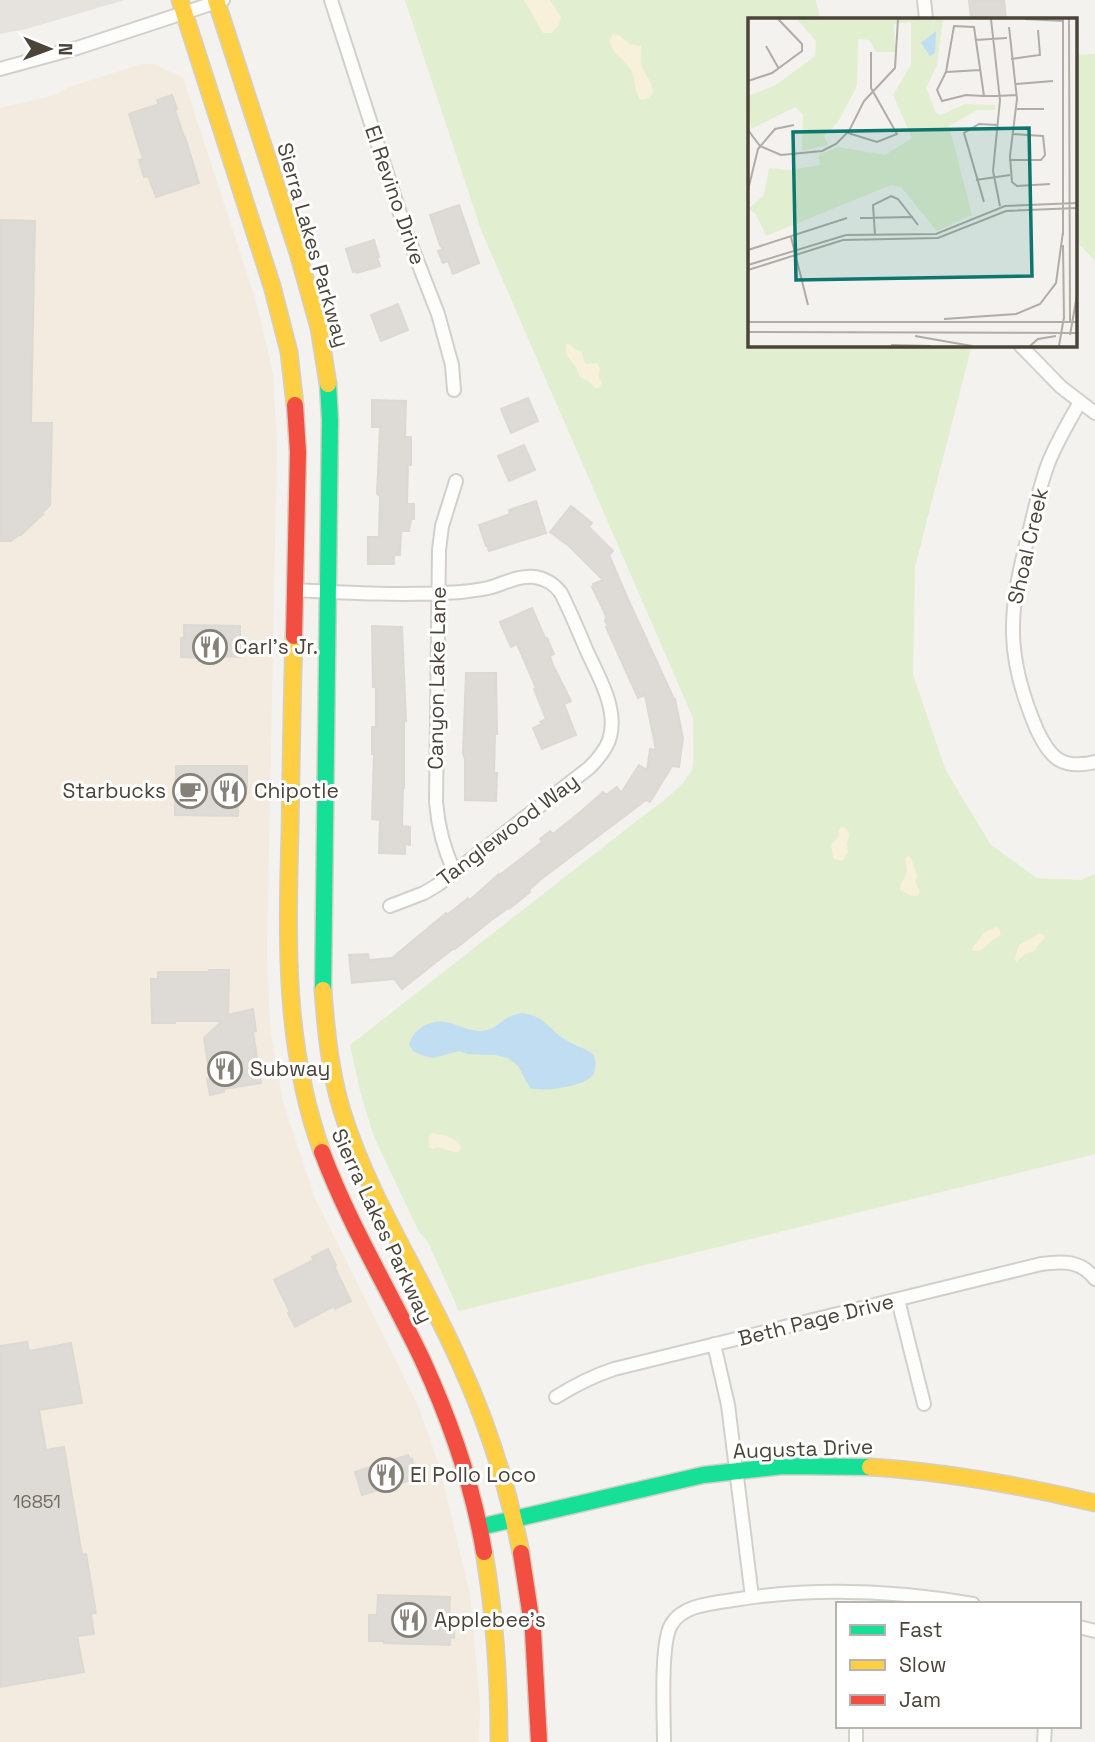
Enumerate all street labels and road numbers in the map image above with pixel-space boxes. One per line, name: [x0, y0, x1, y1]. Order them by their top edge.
street label: El Revino Drive: [359, 122, 432, 268]
street label: Sierra Lakes Parkway: [271, 139, 356, 350]
street label: Shoal Creek: [1001, 485, 1054, 607]
street label: Canyon Lake Lane: [421, 586, 452, 770]
street label: Tanglewood Way: [431, 768, 584, 892]
street label: Sierra Lakes Parkway: [326, 1124, 439, 1327]
street label: Beth Page Drive: [735, 1287, 897, 1352]
street label: Augusta Drive: [732, 1433, 874, 1464]

